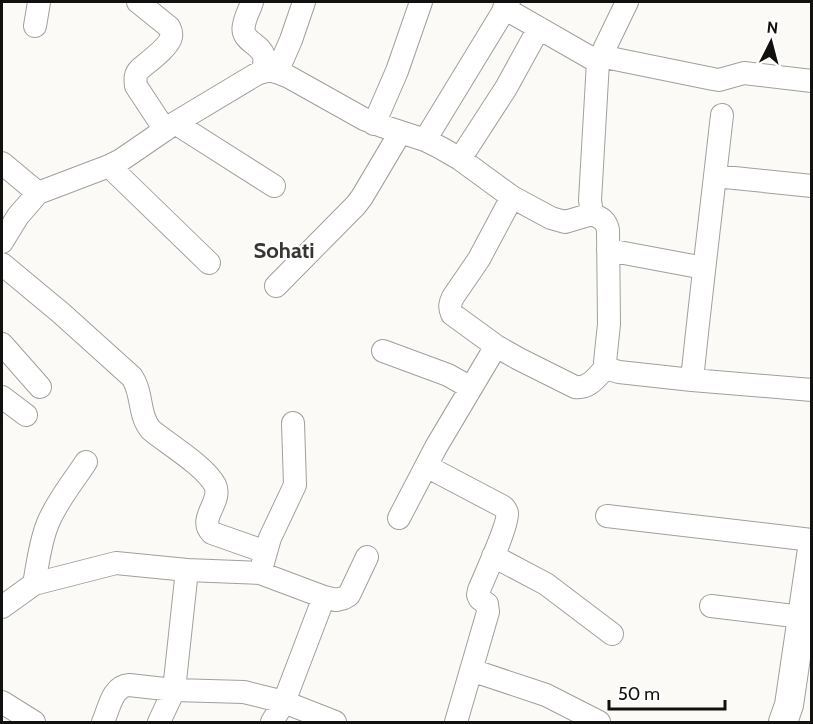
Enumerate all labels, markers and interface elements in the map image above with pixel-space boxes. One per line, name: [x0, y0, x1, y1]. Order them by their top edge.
north arrow: [741, 12, 801, 72]
text: N: [766, 18, 779, 38]
district label: Sohati: [253, 237, 315, 264]
scale bar: [609, 673, 724, 711]
text: 50 m: [618, 683, 660, 705]

